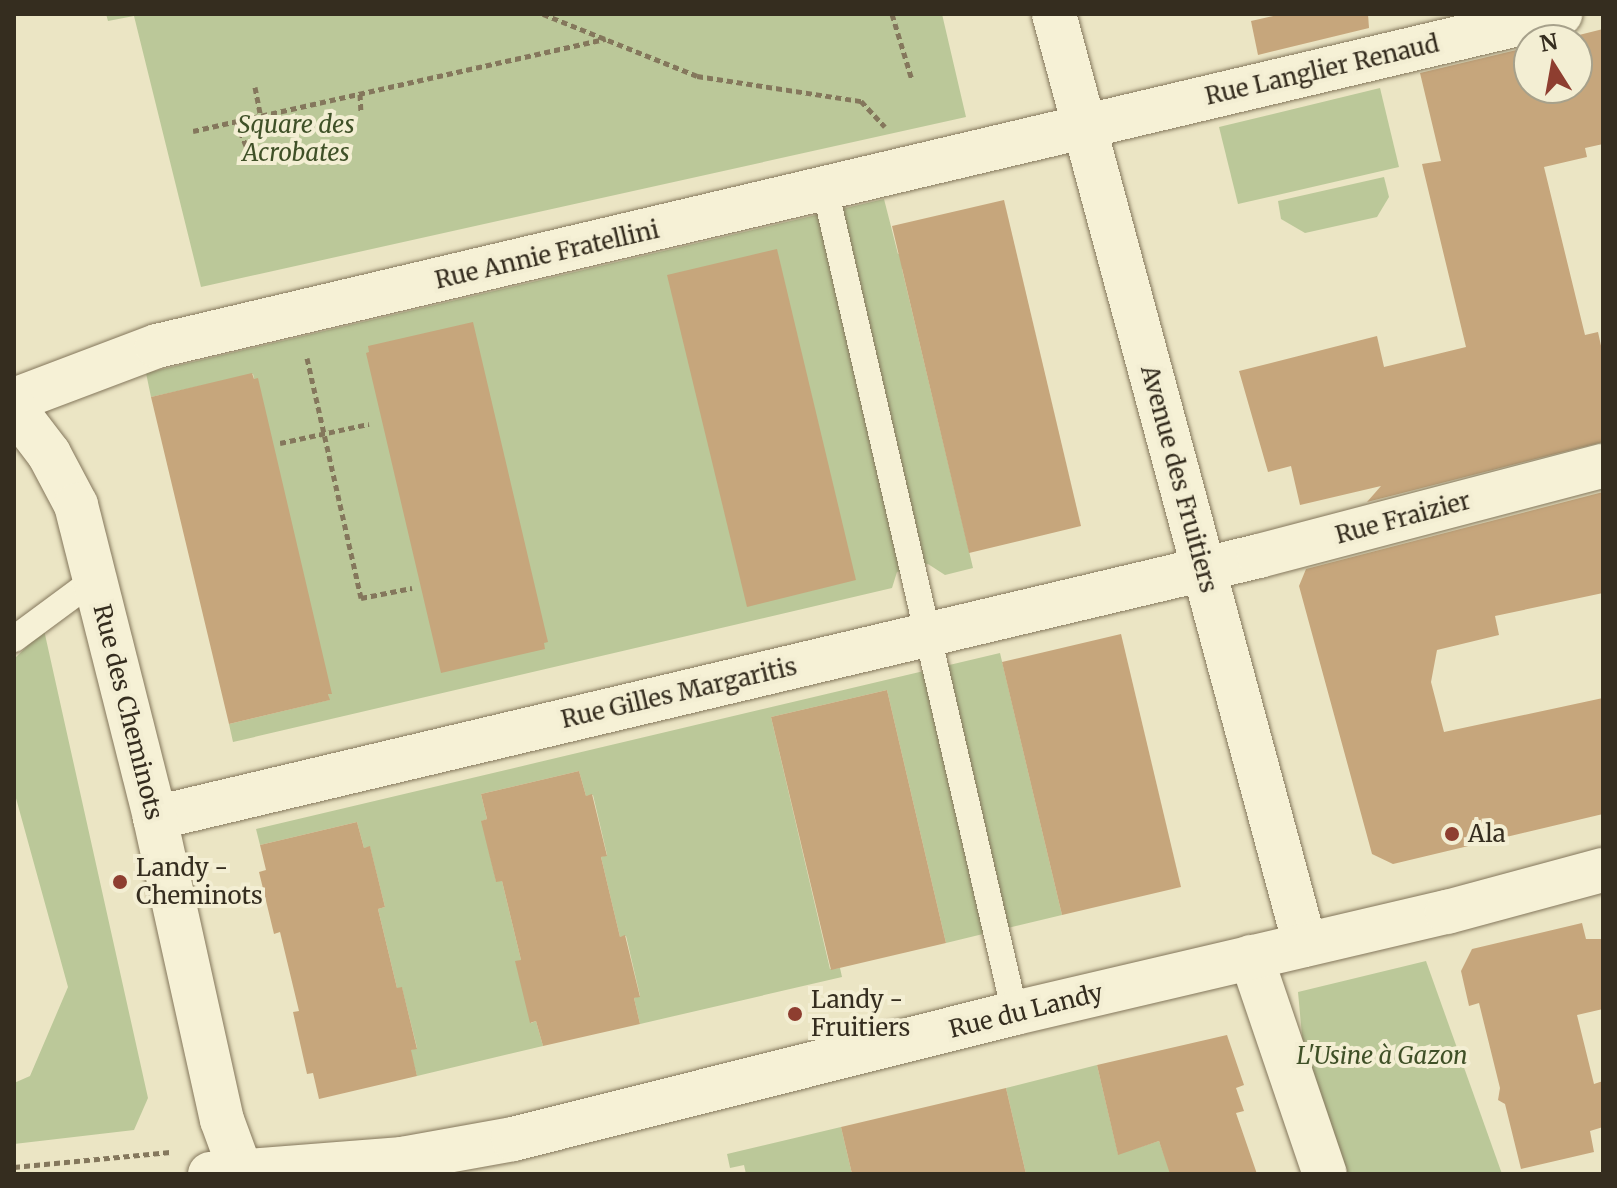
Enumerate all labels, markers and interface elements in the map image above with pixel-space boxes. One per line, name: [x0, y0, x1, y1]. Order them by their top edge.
north arrow: [1513, 24, 1593, 104]
text: N: [1538, 27, 1560, 58]
street label: Rue Langlier Renaud: [1202, 29, 1442, 111]
park label: Square des Acrobates: [238, 111, 354, 167]
street label: Rue Annie Fratellini: [432, 215, 662, 295]
street label: Avenue des Fruitiers: [1135, 362, 1223, 596]
street label: Rue Fraizier: [1332, 486, 1474, 550]
street label: Rue des Cheminots: [87, 601, 169, 823]
street label: Rue Gilles Margaritis: [558, 652, 800, 734]
place label: Ala: [1468, 820, 1506, 848]
marker: Ala: [1443, 825, 1461, 843]
place label: Landy - Cheminots: [136, 854, 263, 910]
marker: Landy - Cheminots: [111, 873, 129, 891]
street label: Rue du Landy: [946, 978, 1106, 1044]
place label: Landy - Fruitiers: [811, 986, 910, 1042]
marker: Landy - Fruitiers: [786, 1005, 804, 1023]
park label: L'Usine à Gazon: [1296, 1042, 1468, 1070]

